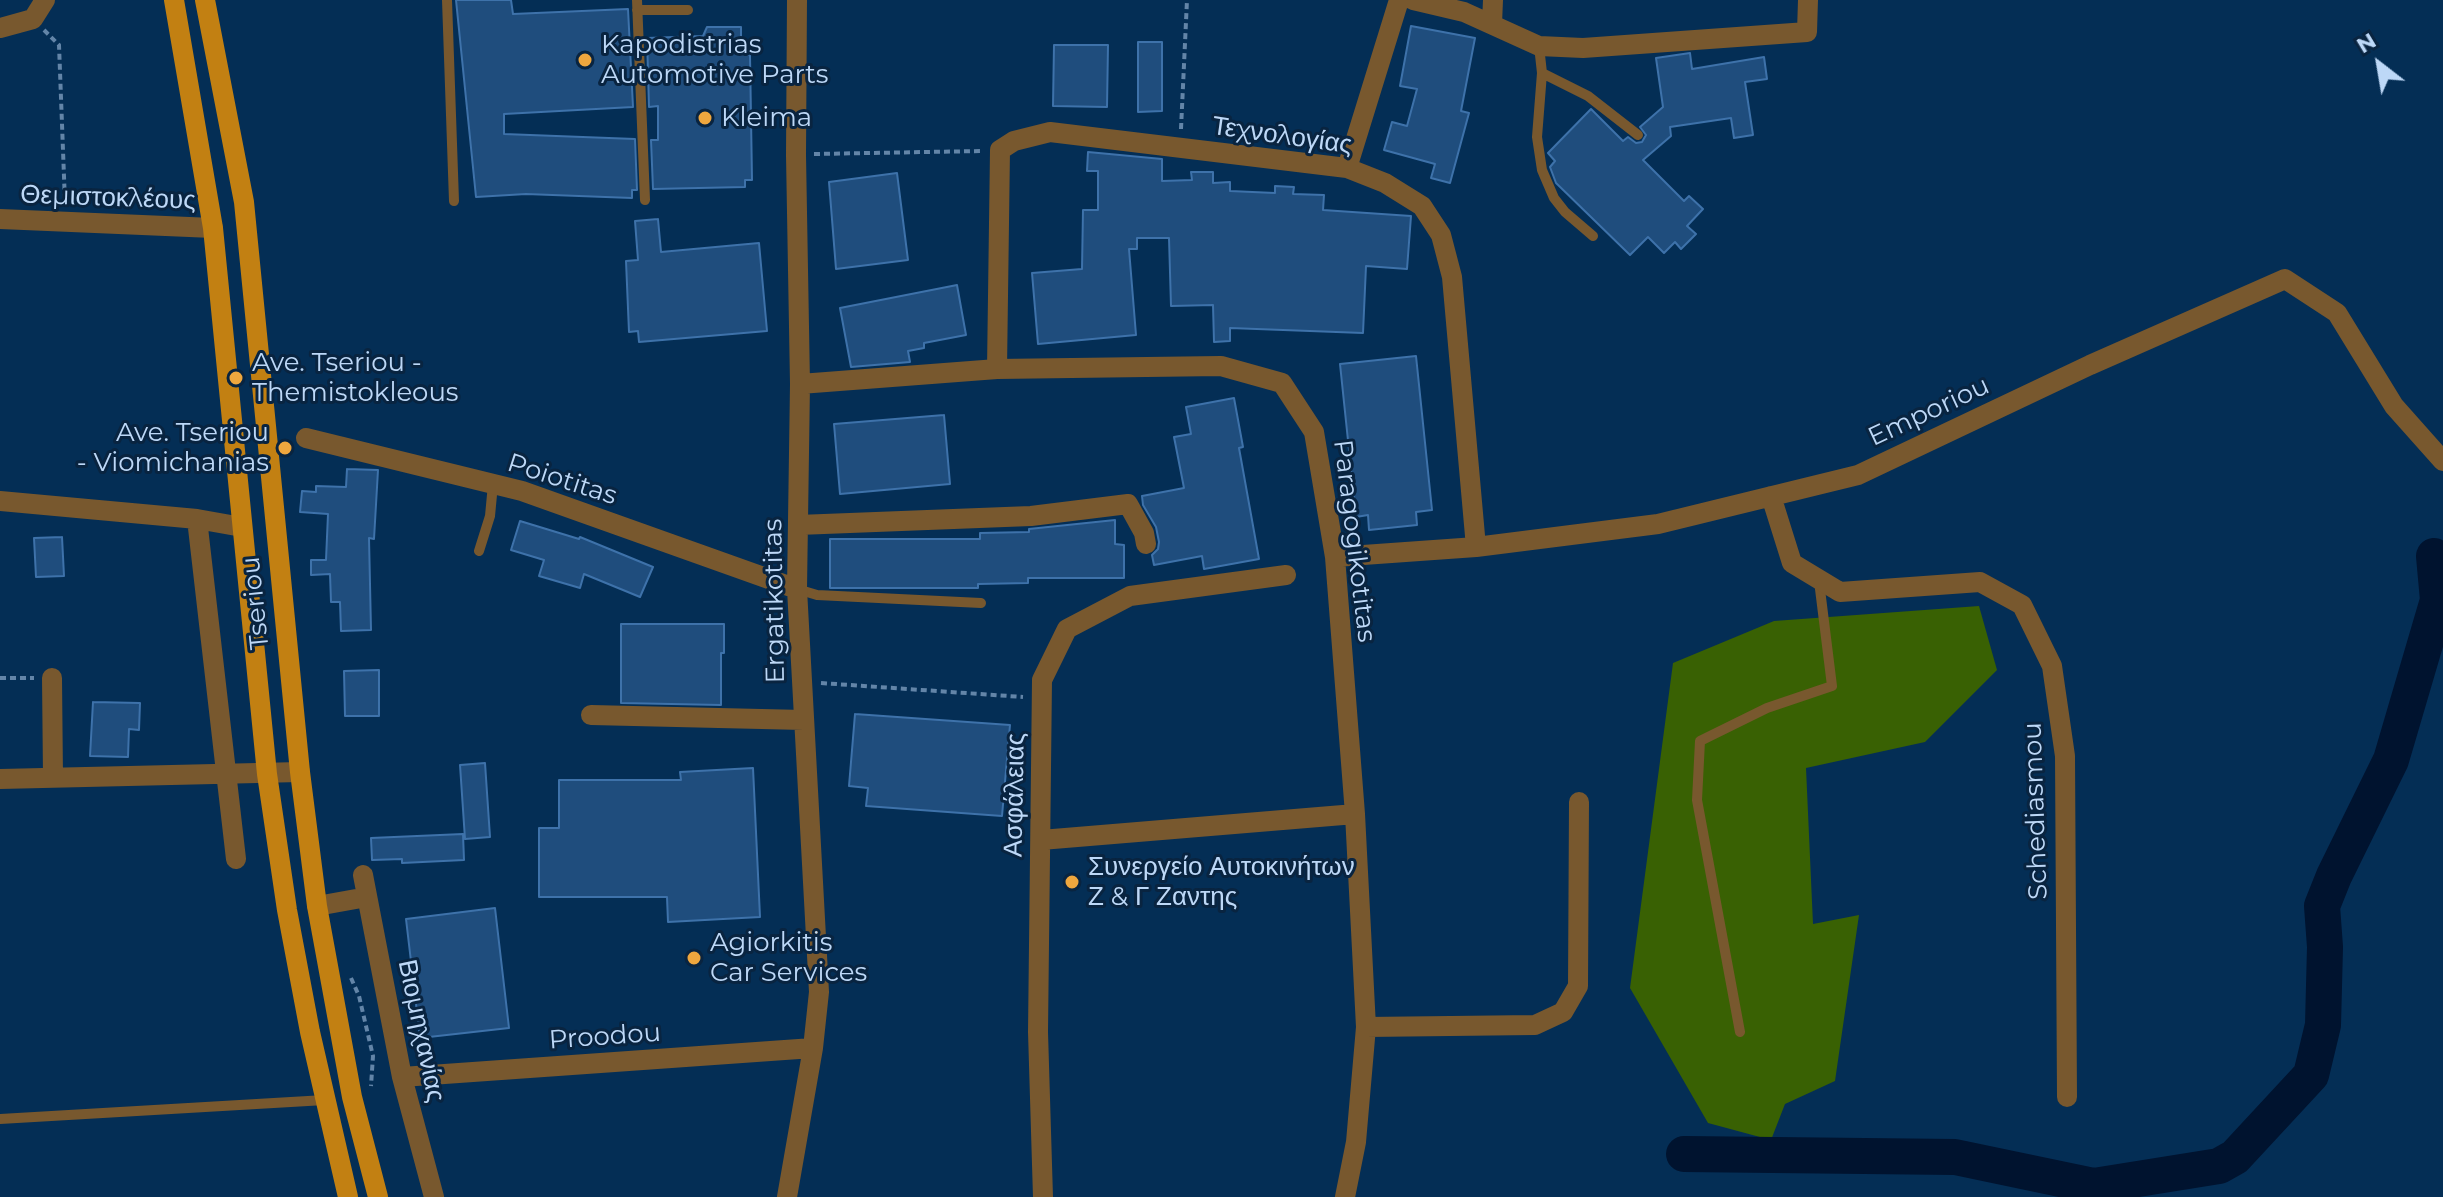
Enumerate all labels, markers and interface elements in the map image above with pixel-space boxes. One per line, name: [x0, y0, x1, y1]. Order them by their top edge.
north arrow: [2339, 24, 2419, 104]
text: N: [2352, 27, 2381, 59]
place label: Kapodistrias Automotive Parts: [601, 29, 829, 90]
marker: Kapodistrias Automotive Parts: [576, 51, 594, 69]
place label: Kleima: [721, 102, 812, 134]
marker: Kleima: [696, 109, 714, 127]
street label: Τεχνολογίας: [1210, 111, 1354, 161]
street label: Θεμιστοκλέους: [20, 179, 196, 217]
place label: Ave. Tseriou - Themistokleous: [252, 347, 459, 408]
marker: Ave. Tseriou - Themistokleous: [227, 369, 245, 387]
street label: Emporiou: [1864, 370, 1994, 454]
place label: Ave. Tseriou - Viomichanias: [77, 417, 269, 478]
street label: Paragogikotitas: [1326, 438, 1382, 644]
marker: Ave. Tseriou - Viomichanias: [276, 439, 294, 457]
street label: Poiotitas: [503, 448, 621, 512]
street label: Ergatikotitas: [758, 518, 792, 684]
street label: Tseriou: [236, 555, 276, 651]
street label: Schediasmou: [2017, 722, 2055, 900]
street label: Ασφάλειας: [998, 733, 1032, 857]
place label: Συνεργείο Αυτοκινήτων Ζ & Γ Ζαντης: [1088, 851, 1355, 912]
marker: Συνεργείο Αυτοκινήτων Ζ & Γ Ζαντης: [1063, 873, 1081, 891]
place label: Agiorkitis Car Services: [710, 927, 867, 988]
marker: Agiorkitis Car Services: [685, 949, 703, 967]
street label: Βιομηχανίας: [391, 957, 451, 1105]
street label: Proodou: [548, 1018, 662, 1056]

